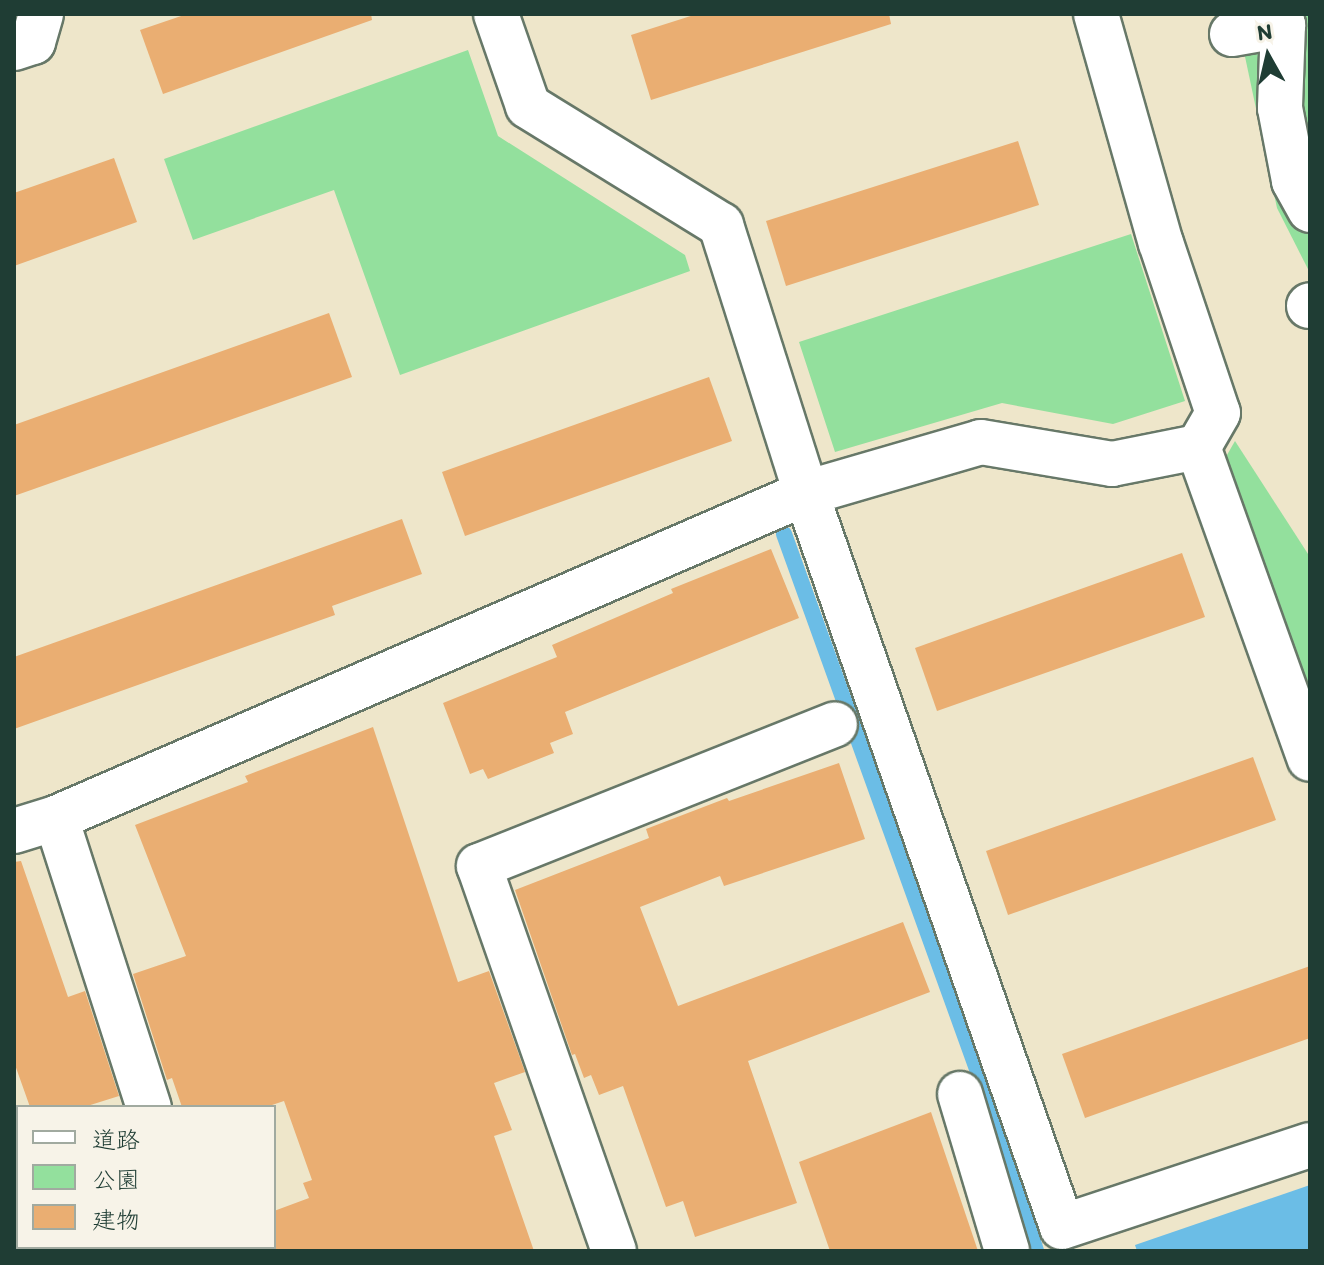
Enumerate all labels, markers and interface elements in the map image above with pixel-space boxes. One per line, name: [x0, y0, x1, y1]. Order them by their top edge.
north arrow: [1228, 16, 1308, 96]
text: N: [1255, 17, 1274, 46]
legend: [16, 1105, 276, 1249]
text: 道路: [92, 1125, 140, 1154]
text: 公園: [92, 1165, 140, 1194]
text: 建物: [92, 1205, 140, 1234]

